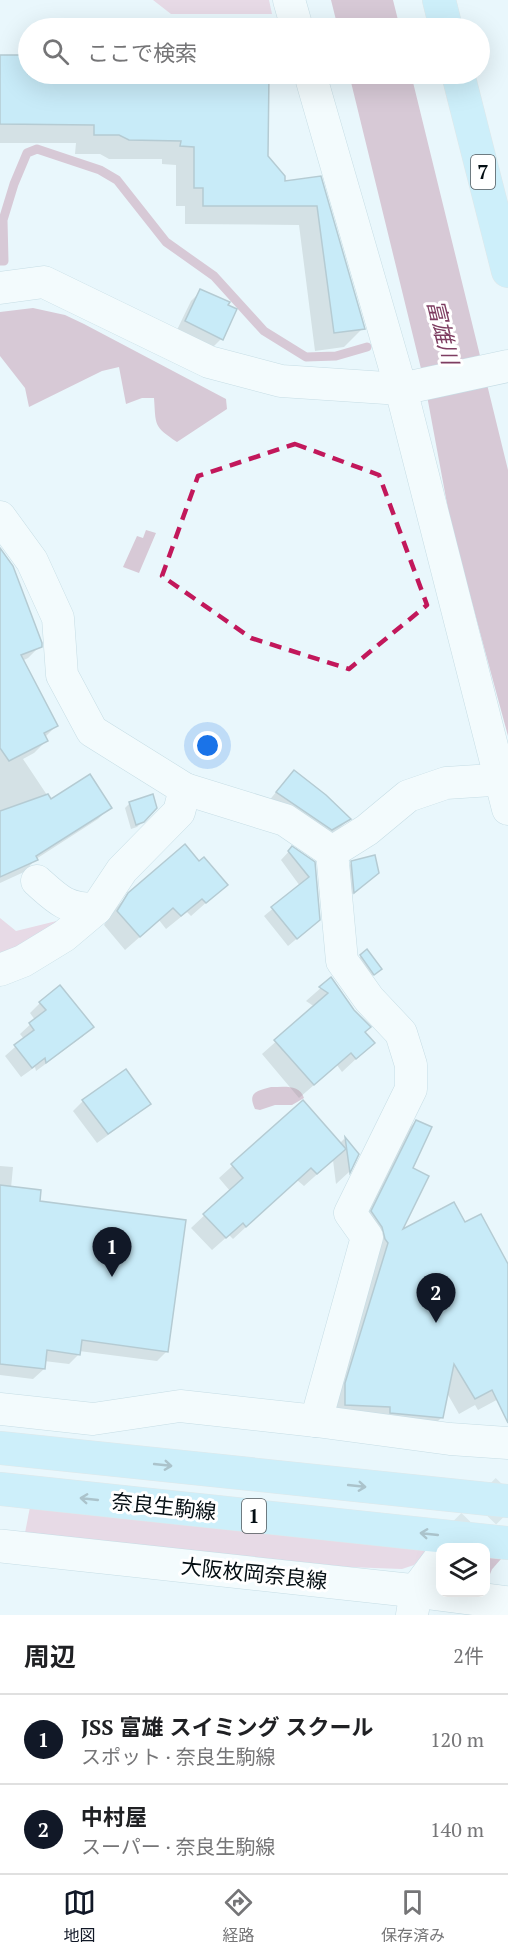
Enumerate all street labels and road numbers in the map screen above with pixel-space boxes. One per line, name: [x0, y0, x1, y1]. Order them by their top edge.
road number: 7: [471, 155, 495, 189]
street label: 奈良生駒線: [110, 1487, 218, 1525]
road number: 1: [242, 1499, 266, 1533]
street label: 大阪枚岡奈良線: [180, 1551, 329, 1595]

